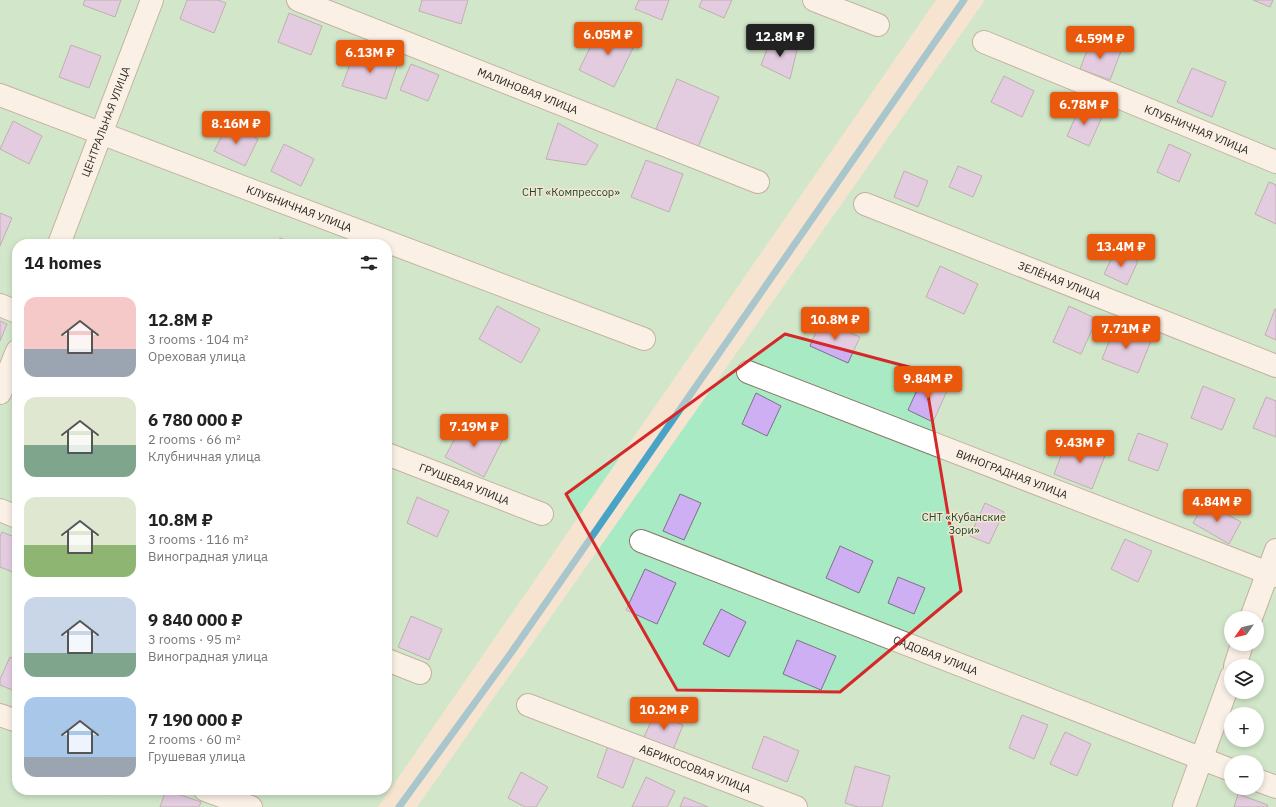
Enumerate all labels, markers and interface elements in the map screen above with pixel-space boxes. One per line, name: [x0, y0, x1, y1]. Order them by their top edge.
pin: 6.05M ₽: [571, 22, 645, 56]
pin: 12.8M ₽: [743, 24, 817, 58]
text: 6.05M ₽: [583, 26, 633, 43]
pin: 4.59M ₽: [1063, 26, 1137, 60]
text: 12.8M ₽: [755, 28, 805, 45]
text: 4.59M ₽: [1075, 30, 1125, 47]
pin: 6.13M ₽: [333, 40, 407, 74]
text: 6.13M ₽: [345, 44, 395, 61]
street label: ЦЕНТРАЛЬНАЯ УЛИЦА: [78, 64, 133, 179]
street label: МАЛИНОВАЯ УЛИЦА: [475, 65, 580, 117]
pin: 6.78M ₽: [1047, 92, 1121, 126]
text: 6.78M ₽: [1059, 96, 1109, 113]
street label: КЛУБНИЧНАЯ УЛИЦА: [1142, 102, 1251, 157]
pin: 8.16M ₽: [199, 111, 273, 145]
text: 8.16M ₽: [211, 115, 261, 132]
street label: КЛУБНИЧНАЯ УЛИЦА: [244, 182, 354, 235]
park label: СНТ «Компрессор»: [522, 185, 620, 199]
pin: 13.4M ₽: [1084, 234, 1158, 268]
text: 13.4M ₽: [1096, 238, 1146, 255]
text: 14 homes: [24, 252, 101, 274]
icon: filters: [358, 252, 380, 274]
street label: ЗЕЛЁНАЯ УЛИЦА: [1016, 258, 1103, 303]
pin: 10.8M ₽: [798, 307, 872, 341]
text: 12.8M ₽: [148, 309, 213, 331]
text: 10.8M ₽: [810, 311, 860, 328]
icon: home: [56, 313, 104, 361]
pin: 7.71M ₽: [1089, 316, 1163, 350]
text: 7.71M ₽: [1101, 320, 1151, 337]
text: 3 rooms · 104 m²: [148, 331, 249, 348]
text: Ореховая улица: [148, 348, 246, 365]
pin: 9.84M ₽: [891, 366, 965, 400]
text: 9.84M ₽: [903, 370, 953, 387]
text: 6 780 000 ₽: [148, 409, 243, 431]
icon: home: [56, 413, 104, 461]
pin: 7.19M ₽: [437, 414, 511, 448]
text: 7.19M ₽: [449, 418, 499, 435]
pin: 9.43M ₽: [1043, 430, 1117, 464]
text: 2 rooms · 66 m²: [148, 431, 241, 448]
text: 9.43M ₽: [1055, 434, 1105, 451]
street label: ВИНОГРАДНАЯ УЛИЦА: [954, 446, 1070, 502]
text: Клубничная улица: [148, 448, 261, 465]
street label: ГРУШЕВАЯ УЛИЦА: [417, 460, 512, 508]
pin: 4.84M ₽: [1180, 489, 1254, 523]
text: 4.84M ₽: [1192, 493, 1242, 510]
text: 10.8M ₽: [148, 509, 213, 531]
park label: СНТ «Кубанские Зори»: [922, 510, 1006, 537]
icon: home: [56, 513, 104, 561]
text: 3 rooms · 116 m²: [148, 531, 249, 548]
text: Виноградная улица: [148, 548, 268, 565]
text: 9 840 000 ₽: [148, 609, 243, 631]
north arrow: [1224, 611, 1264, 651]
map controls: [1224, 611, 1264, 795]
icon: home: [56, 613, 104, 661]
text: 3 rooms · 95 m²: [148, 631, 241, 648]
street label: САДОВАЯ УЛИЦА: [891, 633, 980, 678]
text: Виноградная улица: [148, 648, 268, 665]
button: layers: [1224, 659, 1264, 699]
pin: 10.2M ₽: [627, 697, 701, 731]
text: 10.2M ₽: [639, 701, 689, 718]
button: +: [1224, 707, 1264, 747]
text: 7 190 000 ₽: [148, 709, 243, 731]
icon: home: [56, 713, 104, 761]
text: 2 rooms · 60 m²: [148, 731, 241, 748]
street label: АБРИКОСОВАЯ УЛИЦА: [638, 741, 753, 796]
text: Грушевая улица: [148, 748, 245, 765]
button: −: [1224, 755, 1264, 795]

